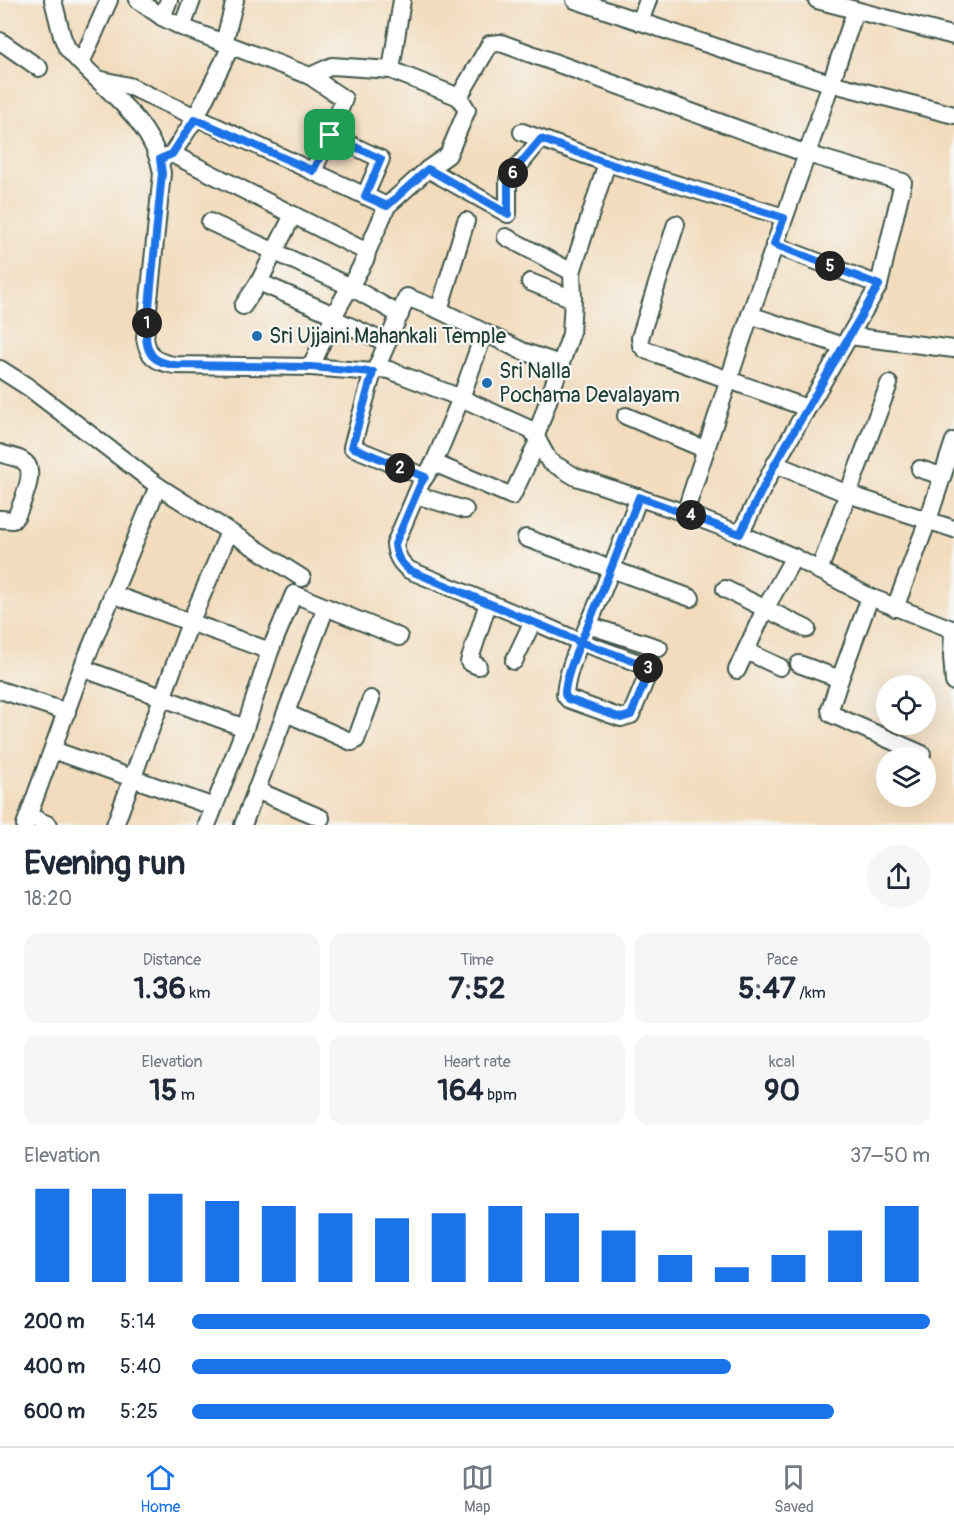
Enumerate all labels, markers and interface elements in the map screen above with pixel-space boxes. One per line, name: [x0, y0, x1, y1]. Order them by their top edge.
pin: [304, 109, 355, 160]
icon: arrive: [313, 118, 346, 151]
pin: 6: [498, 158, 528, 188]
text: 6: [508, 163, 518, 183]
pin: 5: [815, 251, 845, 281]
text: 5: [826, 256, 834, 276]
pin: 1: [132, 308, 162, 338]
text: 1: [144, 313, 150, 333]
place label: Sri Ujjaini Mahankali Temple: [269, 323, 507, 350]
marker: Sri Ujjaini Mahankali Temple: [250, 329, 264, 343]
place label: Sri Nalla Pochama Devalayam: [499, 358, 680, 409]
marker: Sri Nalla Pochama Devalayam: [480, 376, 494, 390]
pin: 2: [385, 453, 415, 483]
text: 2: [396, 458, 404, 478]
pin: 4: [676, 500, 706, 530]
text: 4: [686, 505, 696, 525]
pin: 3: [633, 653, 663, 683]
text: 3: [644, 658, 652, 678]
map controls: [876, 675, 936, 807]
button: locate: [876, 675, 936, 735]
button: layers: [876, 747, 936, 807]
text: Evening run: [24, 843, 185, 884]
button: share: [867, 845, 930, 908]
text: 18:20: [24, 886, 72, 911]
text: Distance: [143, 950, 201, 970]
text: Time: [460, 950, 494, 970]
text: Pace: [766, 950, 798, 970]
text: 1.36: [134, 970, 186, 1007]
text: 7:52: [449, 970, 505, 1007]
text: 5:47: [738, 970, 796, 1007]
text: km: [186, 983, 210, 1003]
text: /km: [796, 983, 826, 1003]
text: Elevation: [142, 1052, 202, 1072]
text: Heart rate: [443, 1052, 511, 1072]
text: kcal: [769, 1052, 795, 1072]
text: 15: [149, 1072, 177, 1109]
text: 164: [437, 1072, 484, 1109]
text: 90: [764, 1072, 800, 1109]
text: m: [177, 1085, 195, 1105]
text: bpm: [484, 1085, 517, 1105]
text: Elevation: [24, 1143, 100, 1168]
text: 37–50 m: [850, 1143, 930, 1168]
text: 200 m: [24, 1309, 85, 1334]
text: 5:14: [120, 1309, 156, 1334]
text: 400 m: [24, 1354, 85, 1379]
text: 5:40: [120, 1354, 161, 1379]
text: 600 m: [24, 1399, 85, 1424]
text: 5:25: [120, 1399, 158, 1424]
tab: Home: [140, 1461, 181, 1517]
tab: Map: [461, 1461, 494, 1517]
tab: Saved: [774, 1461, 814, 1517]

